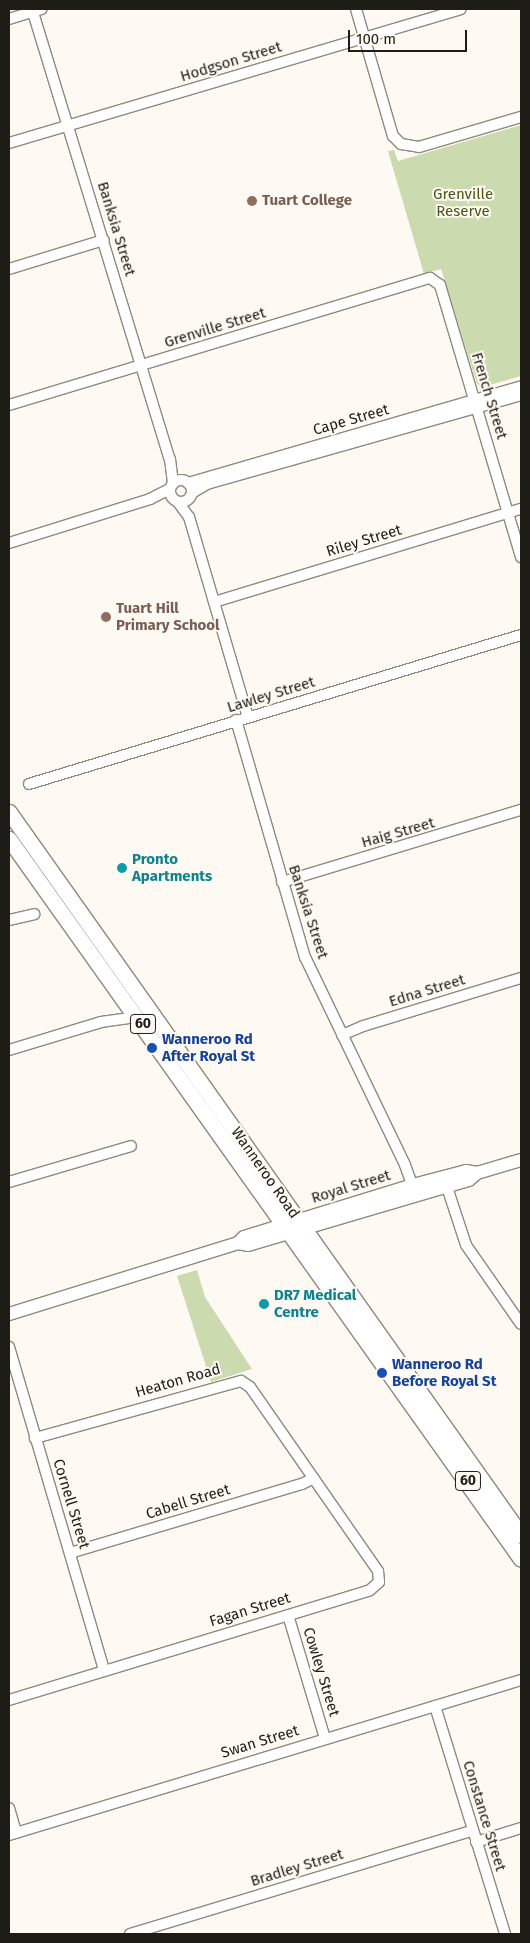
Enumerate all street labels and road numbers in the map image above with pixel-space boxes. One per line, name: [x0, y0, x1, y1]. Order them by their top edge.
street label: Hodgson Street: [178, 38, 284, 86]
street label: Banksia Street: [93, 180, 139, 278]
street label: Grenville Street: [162, 304, 268, 352]
street label: French Street: [467, 350, 511, 442]
street label: Cape Street: [311, 401, 391, 439]
street label: Riley Street: [324, 521, 404, 561]
street label: Lawley Street: [225, 673, 317, 717]
street label: Haig Street: [359, 814, 437, 852]
street label: Banksia Street: [284, 863, 332, 961]
street label: Edna Street: [387, 971, 467, 1011]
road number: 60: [129, 1012, 157, 1036]
street label: Wanneroo Road: [227, 1124, 303, 1222]
street label: Royal Street: [309, 1166, 393, 1208]
street label: Heaton Road: [133, 1360, 223, 1402]
street label: Cornell Street: [49, 1457, 93, 1551]
road number: 60: [454, 1470, 482, 1492]
street label: Cabell Street: [144, 1481, 232, 1523]
street label: Fagan Street: [207, 1589, 293, 1631]
street label: Cowley Street: [299, 1625, 343, 1719]
street label: Swan Street: [219, 1722, 301, 1762]
street label: Constance Street: [459, 1759, 509, 1873]
street label: Bradley Street: [248, 1845, 346, 1891]

